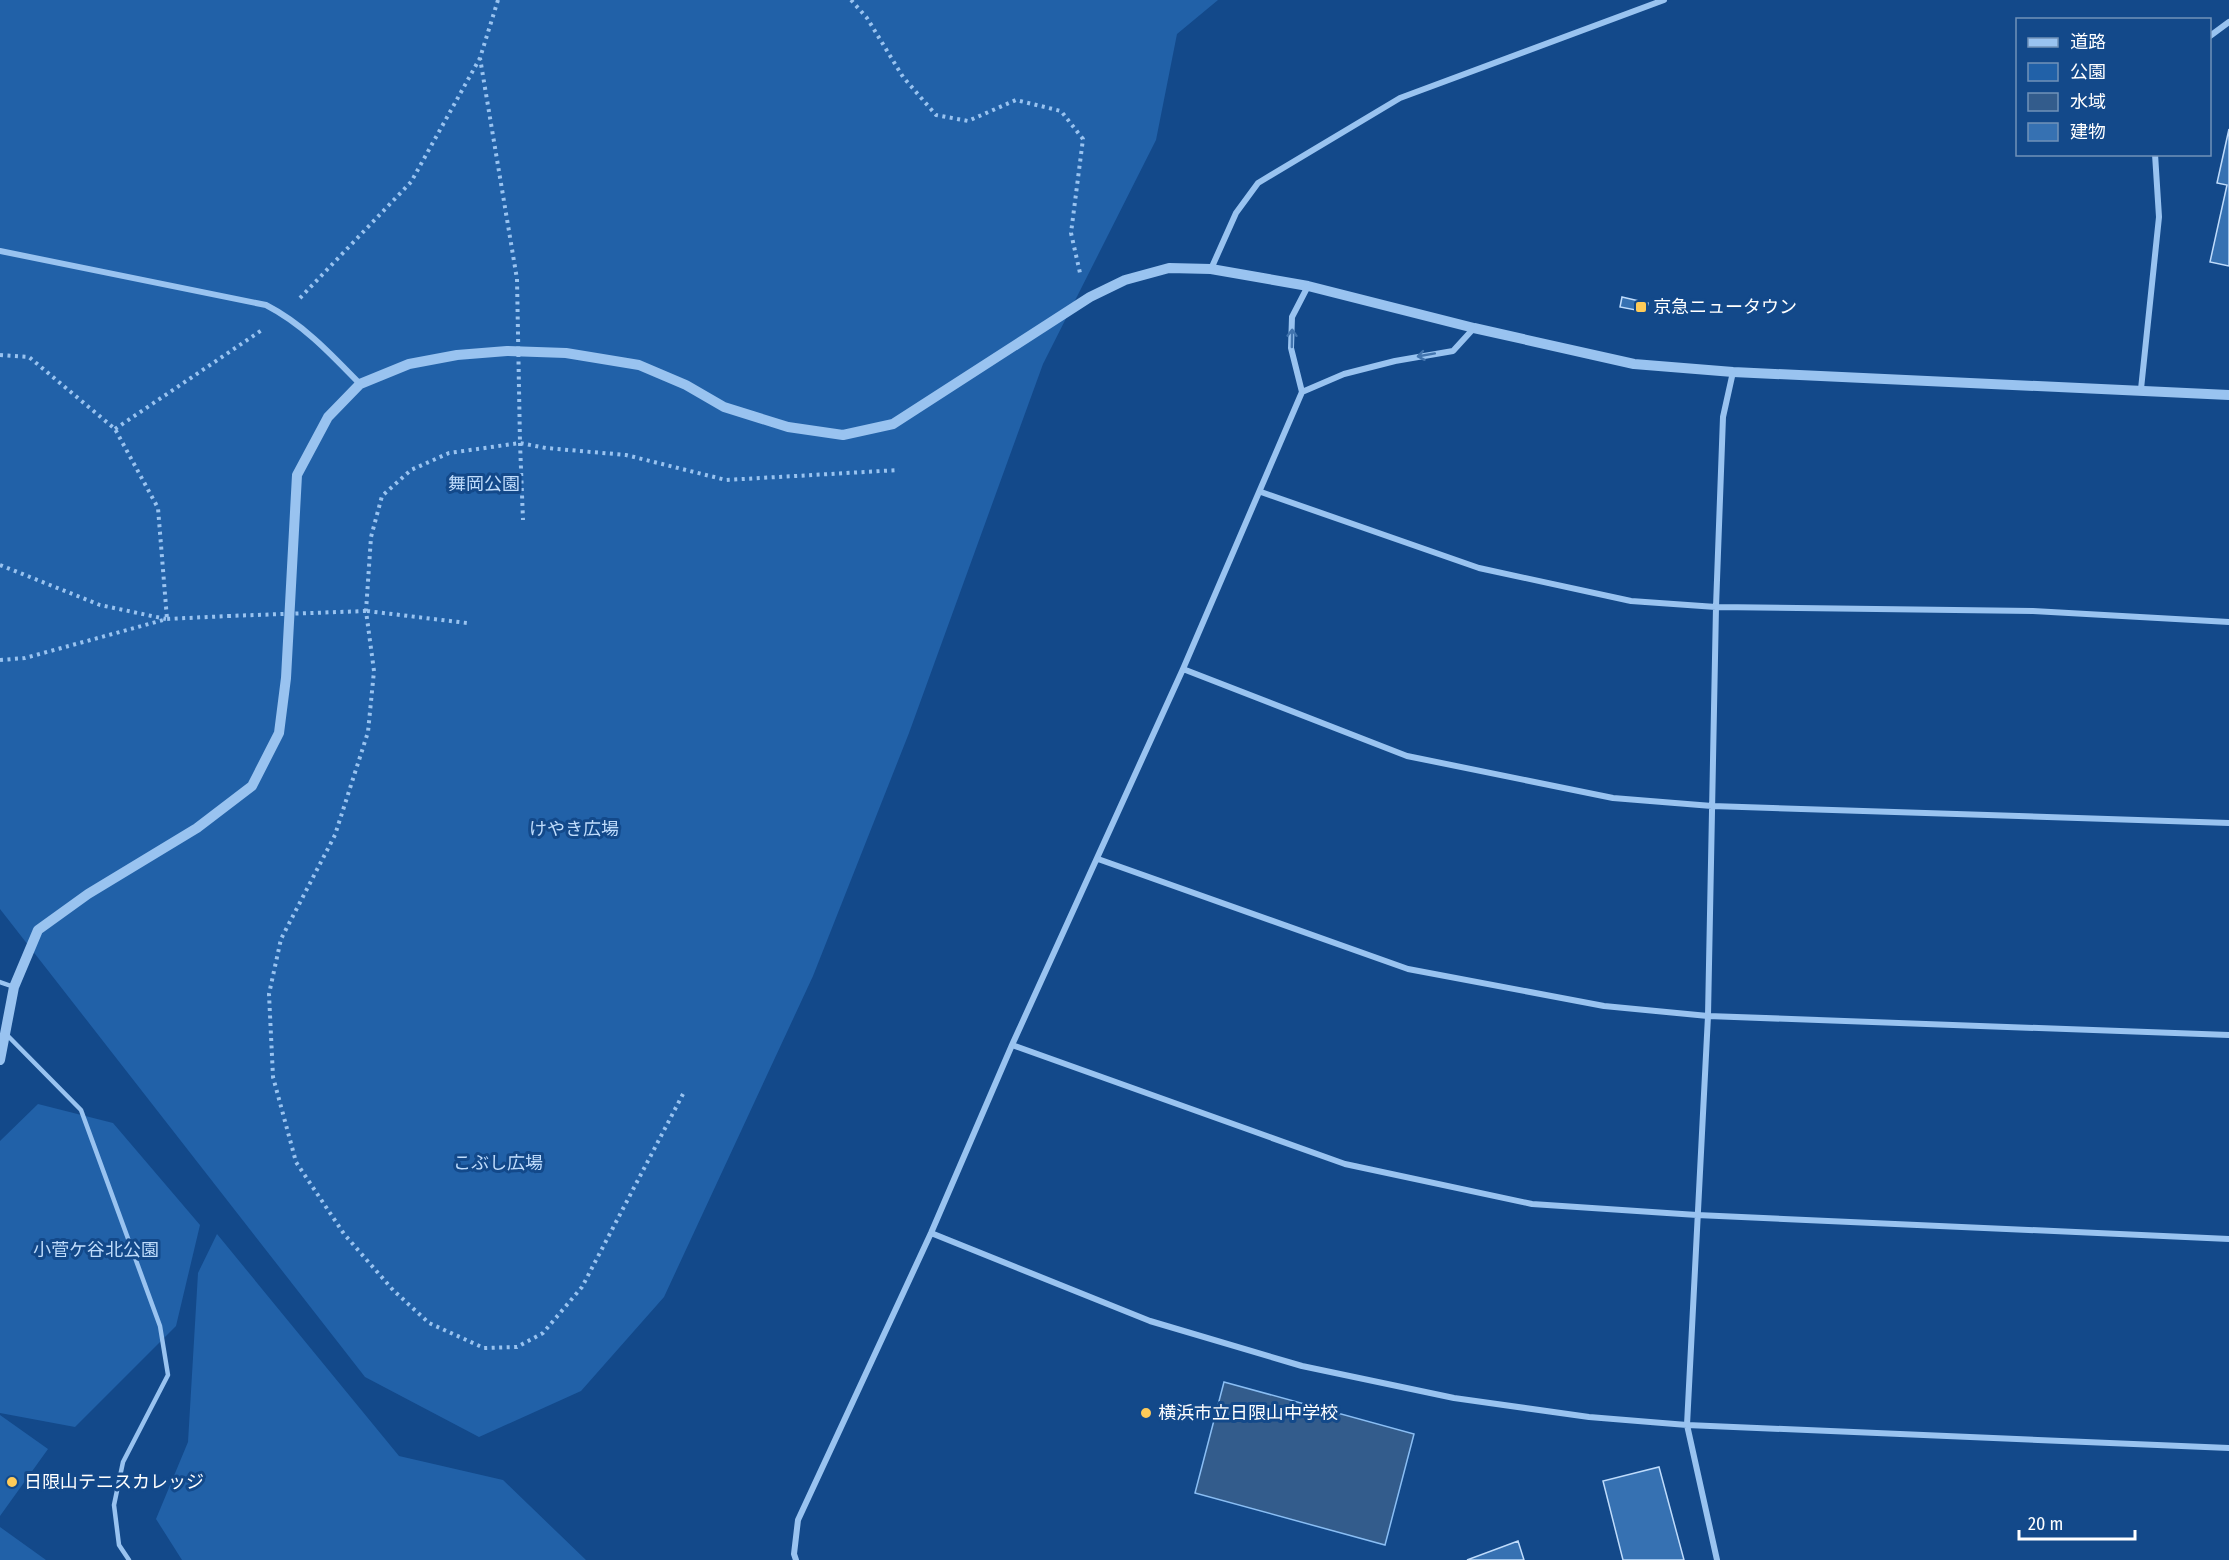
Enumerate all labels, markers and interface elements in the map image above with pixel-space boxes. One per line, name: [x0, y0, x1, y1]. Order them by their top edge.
legend: [2016, 18, 2211, 156]
text: 道路: [2070, 31, 2106, 53]
text: 公園: [2070, 61, 2106, 83]
text: 水域: [2070, 91, 2106, 113]
text: 建物: [2070, 121, 2106, 143]
place label: 京急ニュータウン: [1653, 296, 1797, 318]
marker: 京急ニュータウン: [1634, 300, 1648, 314]
one-way arrow: [1286, 328, 1298, 348]
one-way arrow: [1416, 350, 1436, 361]
park label: 舞岡公園: [448, 473, 520, 495]
park label: けやき広場: [529, 818, 619, 840]
park label: こぶし広場: [453, 1152, 543, 1174]
park label: 小菅ケ谷北公園: [33, 1239, 159, 1261]
place label: 横浜市立日限山中学校: [1158, 1402, 1338, 1424]
marker: 横浜市立日限山中学校: [1139, 1406, 1153, 1420]
place label: 日限山テニスカレッジ: [24, 1471, 204, 1493]
marker: 日限山テニスカレッジ: [5, 1475, 19, 1489]
scale bar: [2019, 1503, 2134, 1541]
text: 20 m: [2028, 1513, 2063, 1535]

